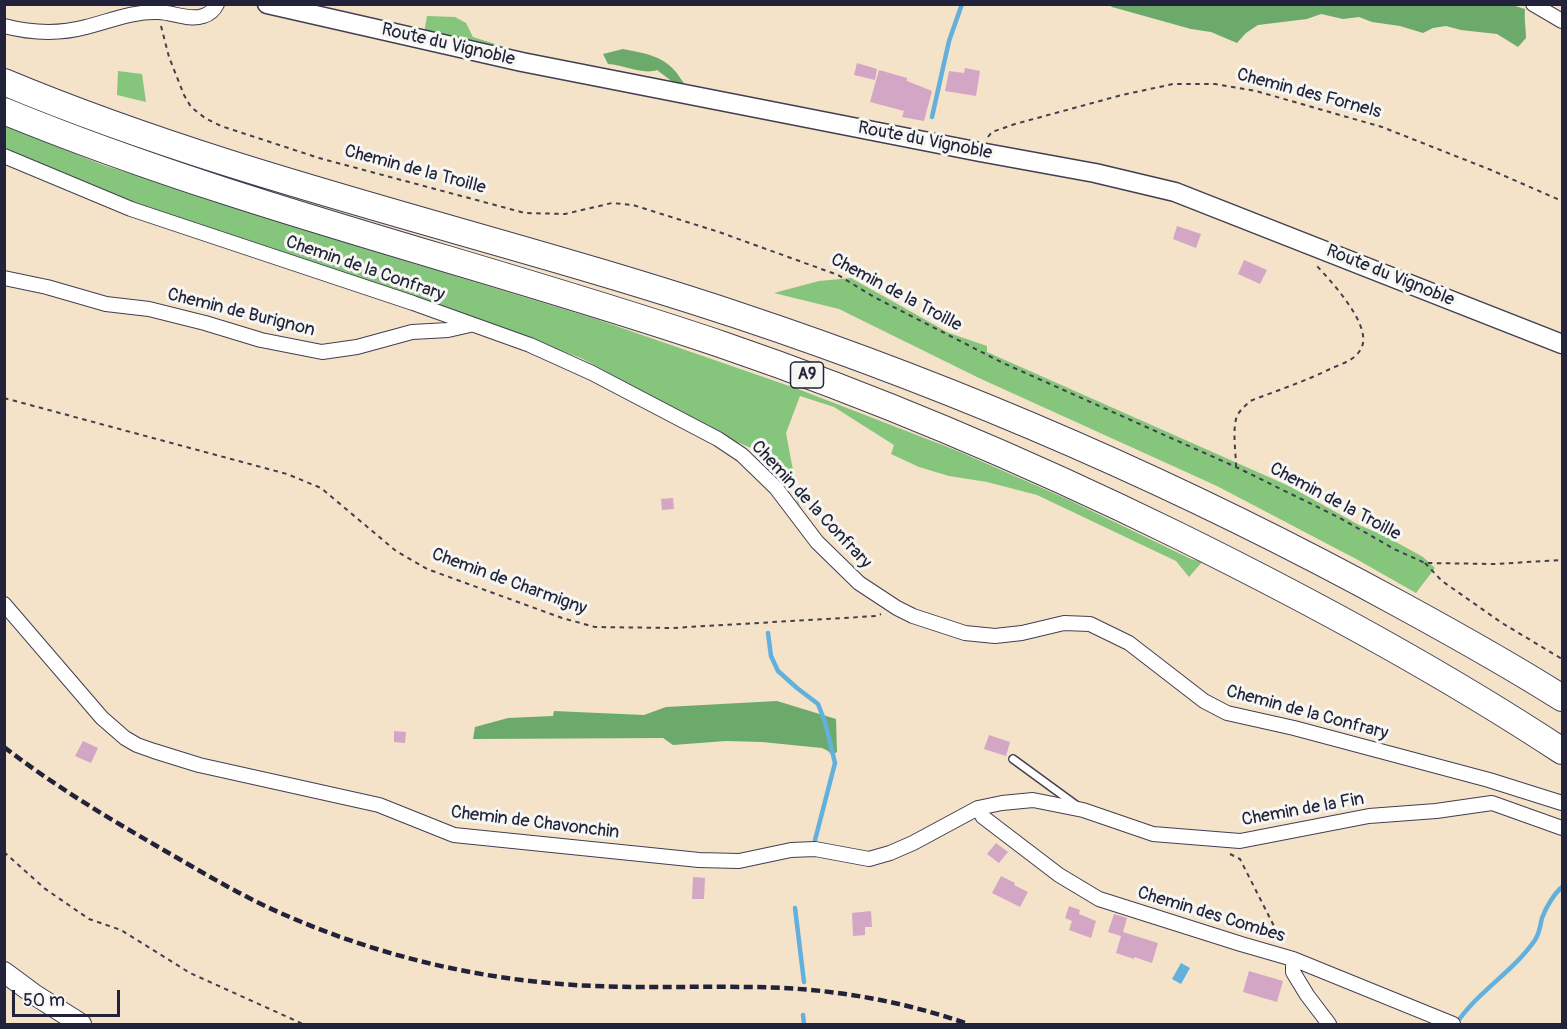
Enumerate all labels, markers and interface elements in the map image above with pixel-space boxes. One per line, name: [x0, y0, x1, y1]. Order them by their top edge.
street label: Route du Vignoble: [379, 19, 517, 71]
street label: Chemin des Fornels: [1234, 64, 1384, 124]
street label: Route du Vignoble: [856, 117, 994, 165]
street label: Chemin de la Troille: [342, 141, 488, 199]
street label: Chemin de la Confrary: [283, 232, 447, 306]
street label: Route du Vignoble: [1323, 240, 1457, 312]
street label: Chemin de la Troille: [827, 249, 965, 337]
street label: Chemin de Burignon: [165, 284, 317, 342]
road number: A9: [790, 362, 824, 388]
street label: Chemin de la Confrary: [746, 437, 876, 573]
street label: Chemin de la Troille: [1266, 458, 1404, 546]
street label: Chemin de Charmigny: [429, 544, 589, 620]
street label: Chemin de la Confrary: [1224, 681, 1390, 745]
street label: Chemin de la Fin: [1240, 789, 1366, 831]
street label: Chemin de Chavonchin: [449, 802, 621, 844]
street label: Chemin des Combes: [1135, 882, 1287, 948]
scale bar: [15, 978, 123, 1016]
text: 50 m: [23, 989, 65, 1012]

